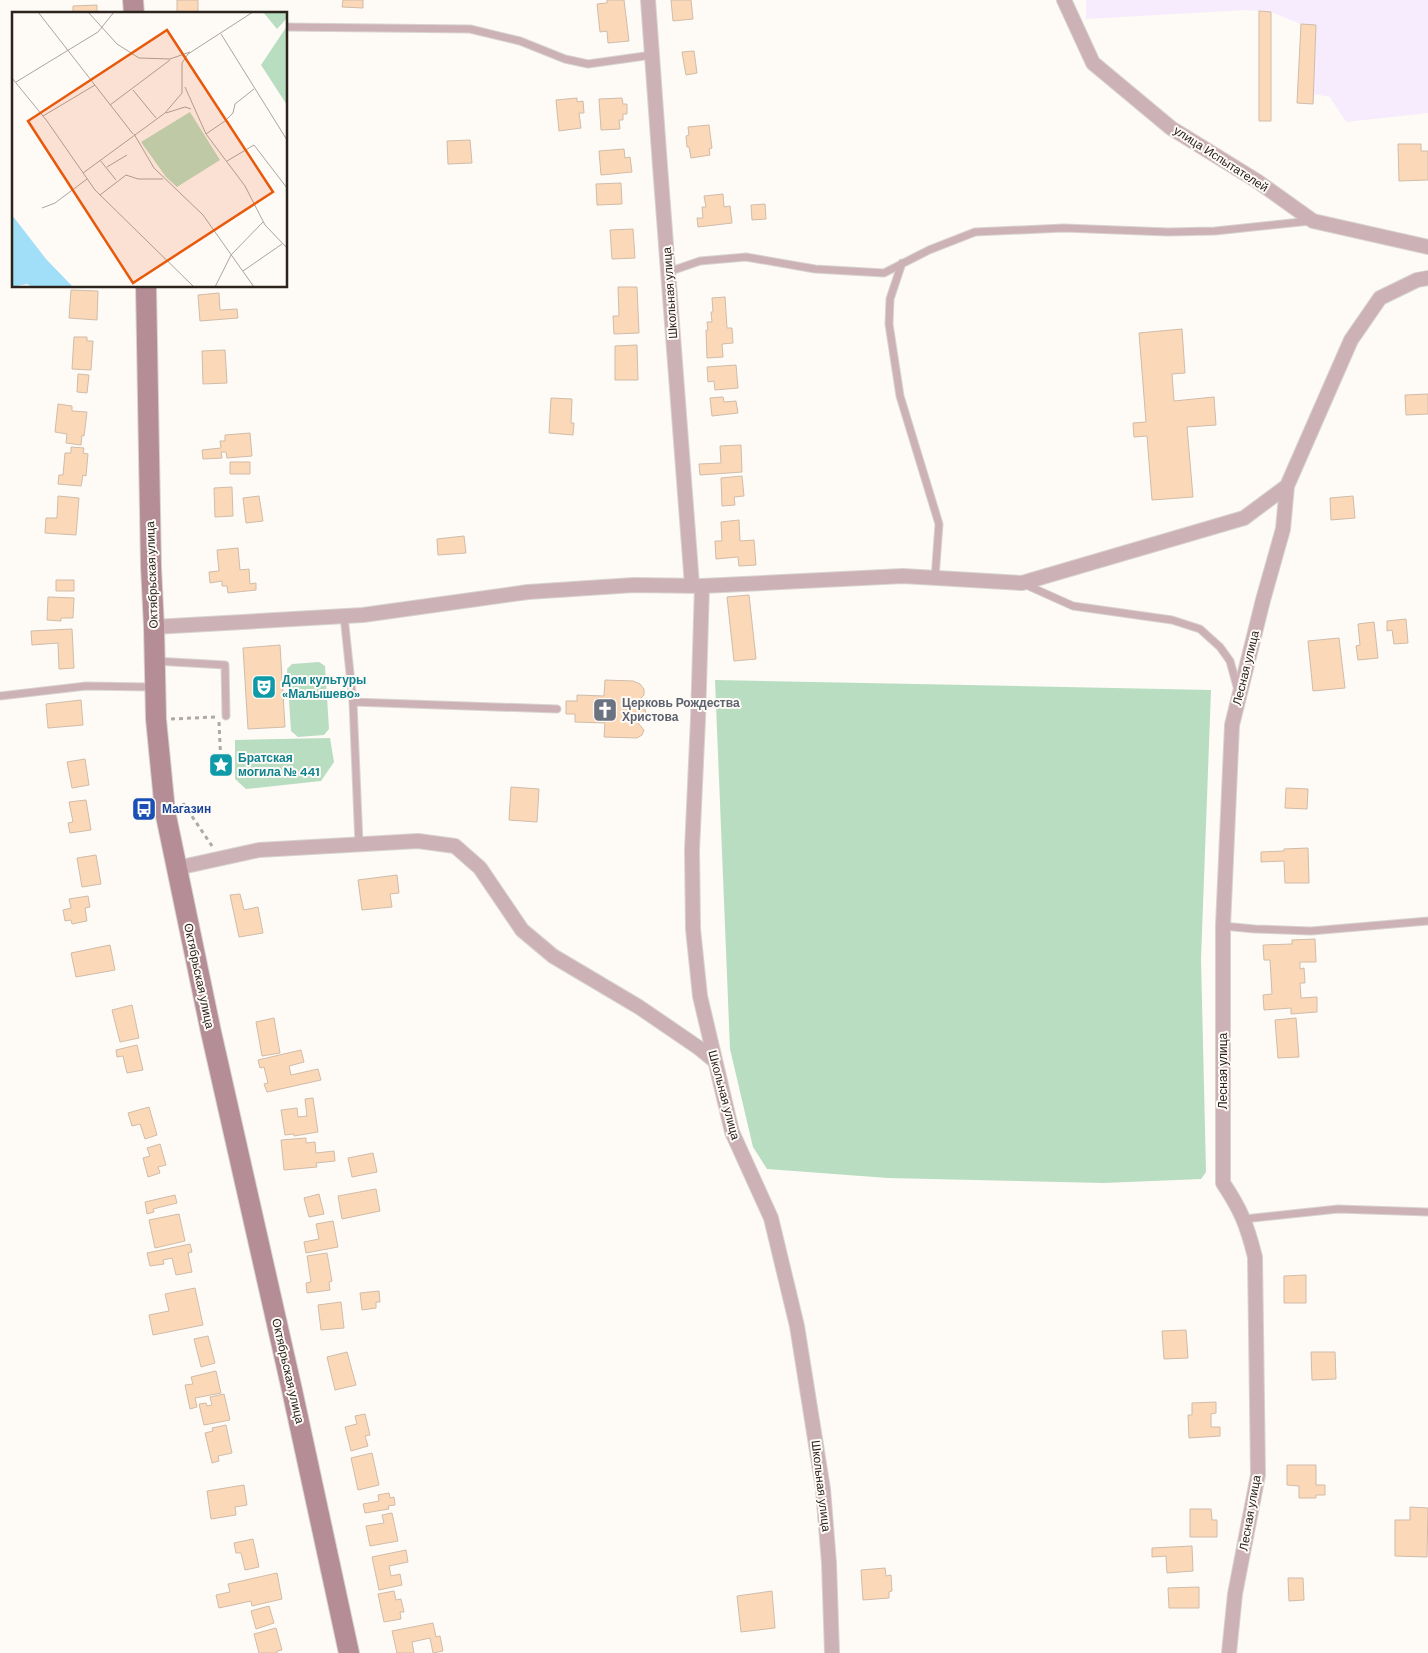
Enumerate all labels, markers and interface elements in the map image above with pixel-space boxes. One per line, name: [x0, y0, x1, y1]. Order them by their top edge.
inset map: [12, 12, 288, 288]
street label: улица Испытателей: [1171, 122, 1271, 196]
street label: Школьная улица: [659, 246, 681, 339]
street label: Октябрьская улица: [142, 521, 162, 629]
street label: Лесная улица: [1229, 629, 1263, 707]
place label: Дом культуры «Малышево»: [282, 672, 366, 702]
theatre icon: Дом культуры «Малышево»: [251, 674, 277, 700]
place label: Церковь Рождества Христова: [622, 695, 740, 725]
church icon: Церковь Рождества Христова: [592, 697, 618, 723]
place label: Братская могила № 441: [238, 750, 320, 780]
place icon: Братская могила № 441: [208, 752, 234, 778]
bus stop icon: Магазин: [131, 796, 157, 822]
place label: Магазин: [162, 801, 211, 817]
street label: Октябрьская улица: [180, 922, 218, 1030]
street label: Лесная улица: [1215, 1032, 1231, 1109]
street label: Школьная улица: [704, 1048, 744, 1142]
street label: Октябрьская улица: [268, 1317, 308, 1425]
street label: Школьная улица: [807, 1439, 835, 1533]
street label: Лесная улица: [1235, 1474, 1265, 1552]

